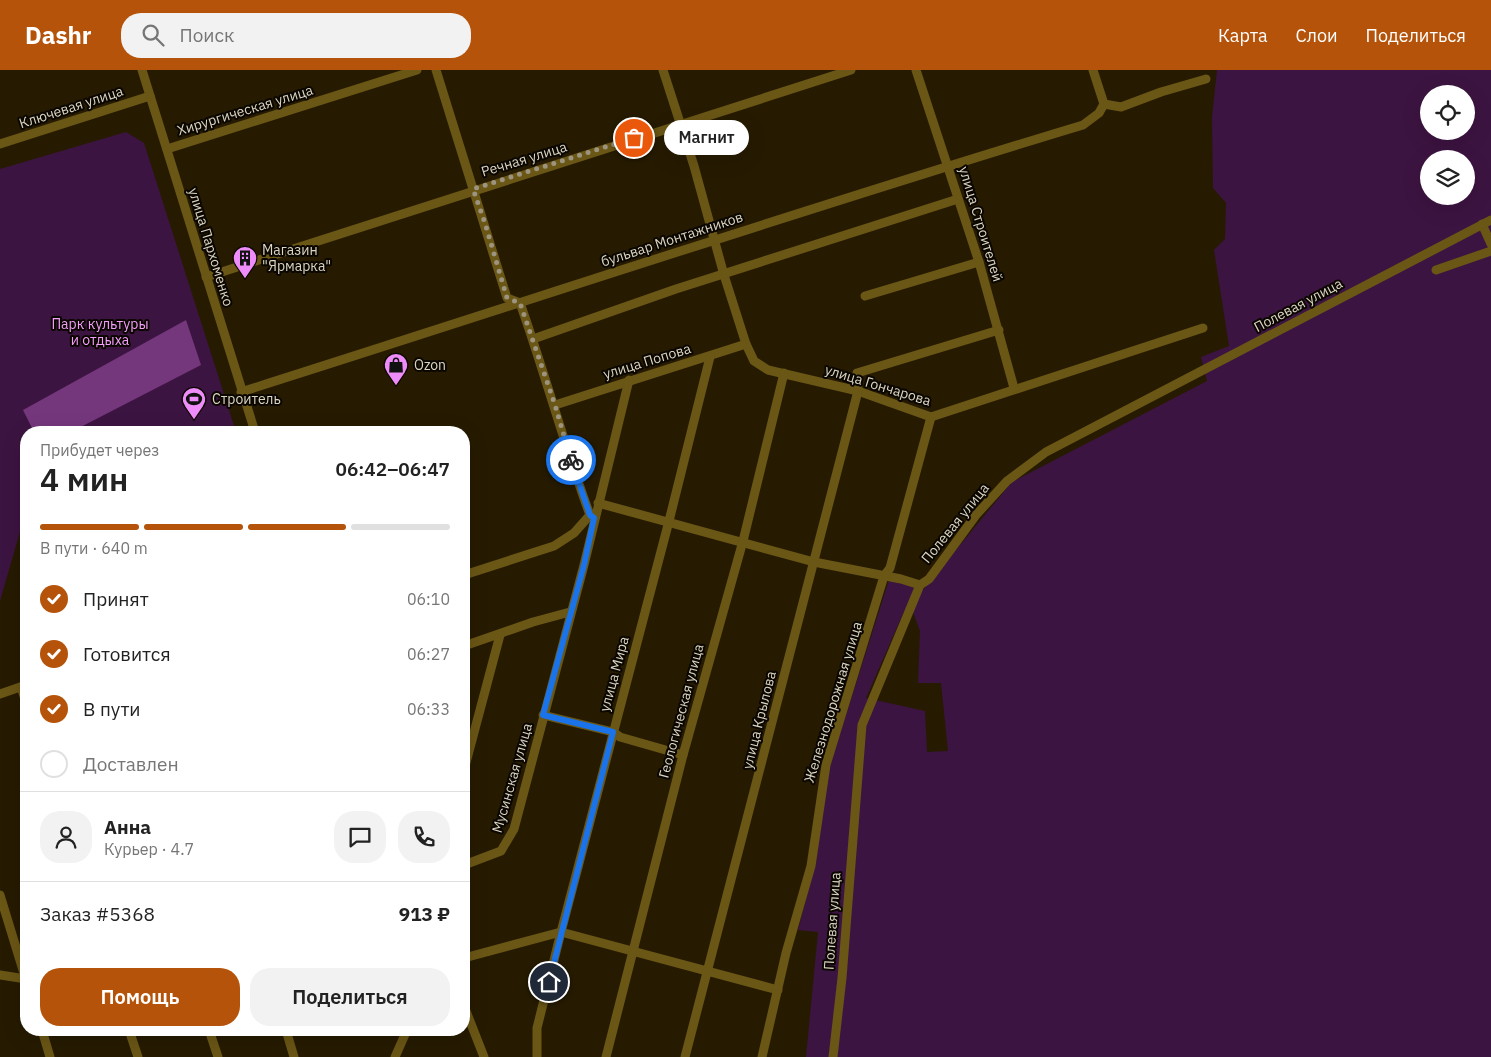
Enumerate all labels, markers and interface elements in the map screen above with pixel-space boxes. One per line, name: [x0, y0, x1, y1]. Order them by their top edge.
search box: [121, 13, 471, 58]
text: Dashr: [25, 19, 91, 51]
icon: search: [139, 21, 167, 49]
text: Поиск: [179, 23, 234, 47]
text: Карта: [1218, 24, 1268, 47]
text: Слои: [1296, 24, 1338, 47]
text: Поделиться: [1366, 24, 1466, 47]
street label: Хирургическая улица: [175, 81, 316, 139]
street label: Ключевая улица: [17, 82, 126, 132]
map controls: [1420, 85, 1475, 205]
button: locate: [1420, 85, 1475, 140]
pin: [613, 117, 655, 159]
callout: Магнит: [664, 120, 749, 156]
icon: bag: [620, 124, 648, 152]
text: Магнит: [678, 127, 735, 147]
street label: Речная улица: [479, 137, 570, 181]
button: layers: [1420, 150, 1475, 205]
street label: улица Строителей: [955, 164, 1007, 284]
street label: улица Пархоменко: [184, 186, 238, 309]
street label: бульвар Монтажников: [599, 208, 745, 270]
place label: Магазин "Ярмарка": [262, 241, 331, 275]
building icon: Магазин "Ярмарка": [232, 245, 258, 279]
street label: Полевая улица: [1251, 274, 1346, 336]
park label: Парк культуры и отдыха: [51, 315, 149, 349]
street label: улица Попова: [601, 339, 693, 383]
shop icon: Ozon: [383, 352, 409, 386]
place label: Ozon: [414, 356, 446, 374]
street label: улица Гончарова: [823, 360, 934, 410]
sports icon: Строитель: [181, 386, 207, 420]
place label: Строитель: [212, 390, 281, 408]
courier: [546, 435, 596, 485]
text: Прибудет через: [40, 440, 159, 460]
icon: bike: [557, 446, 585, 474]
text: 06:42–06:47: [336, 457, 450, 481]
text: 4 мин: [40, 458, 128, 500]
street label: Полевая улица: [917, 479, 993, 567]
text: В пути · 640 m: [40, 538, 148, 558]
icon: check: [40, 585, 68, 613]
text: Принят: [83, 587, 149, 611]
text: 06:10: [407, 589, 450, 609]
street label: Железнодорожная улица: [800, 619, 866, 785]
street label: улица Мира: [595, 634, 633, 714]
icon: check: [40, 640, 68, 668]
text: Готовится: [83, 642, 171, 666]
street label: Геологическая улица: [654, 642, 708, 780]
text: 06:27: [407, 644, 450, 664]
street label: улица Крылова: [738, 669, 780, 771]
icon: check: [40, 695, 68, 723]
text: В пути: [83, 697, 141, 721]
text: 06:33: [407, 699, 450, 719]
street label: Мусинская улица: [488, 721, 536, 835]
text: Доставлен: [83, 752, 179, 776]
button: person: [40, 811, 92, 863]
button: chat: [334, 811, 386, 863]
button: phone: [398, 811, 450, 863]
text: Анна: [104, 815, 151, 839]
text: Курьер · 4.7: [104, 839, 194, 859]
street label: Полевая улица: [820, 871, 844, 970]
text: Заказ #5368: [40, 902, 155, 926]
text: 913 ₽: [399, 902, 450, 926]
pin: [528, 961, 570, 1003]
button: Помощь: [40, 968, 240, 1026]
button: Поделиться: [250, 968, 450, 1026]
icon: home: [535, 968, 563, 996]

